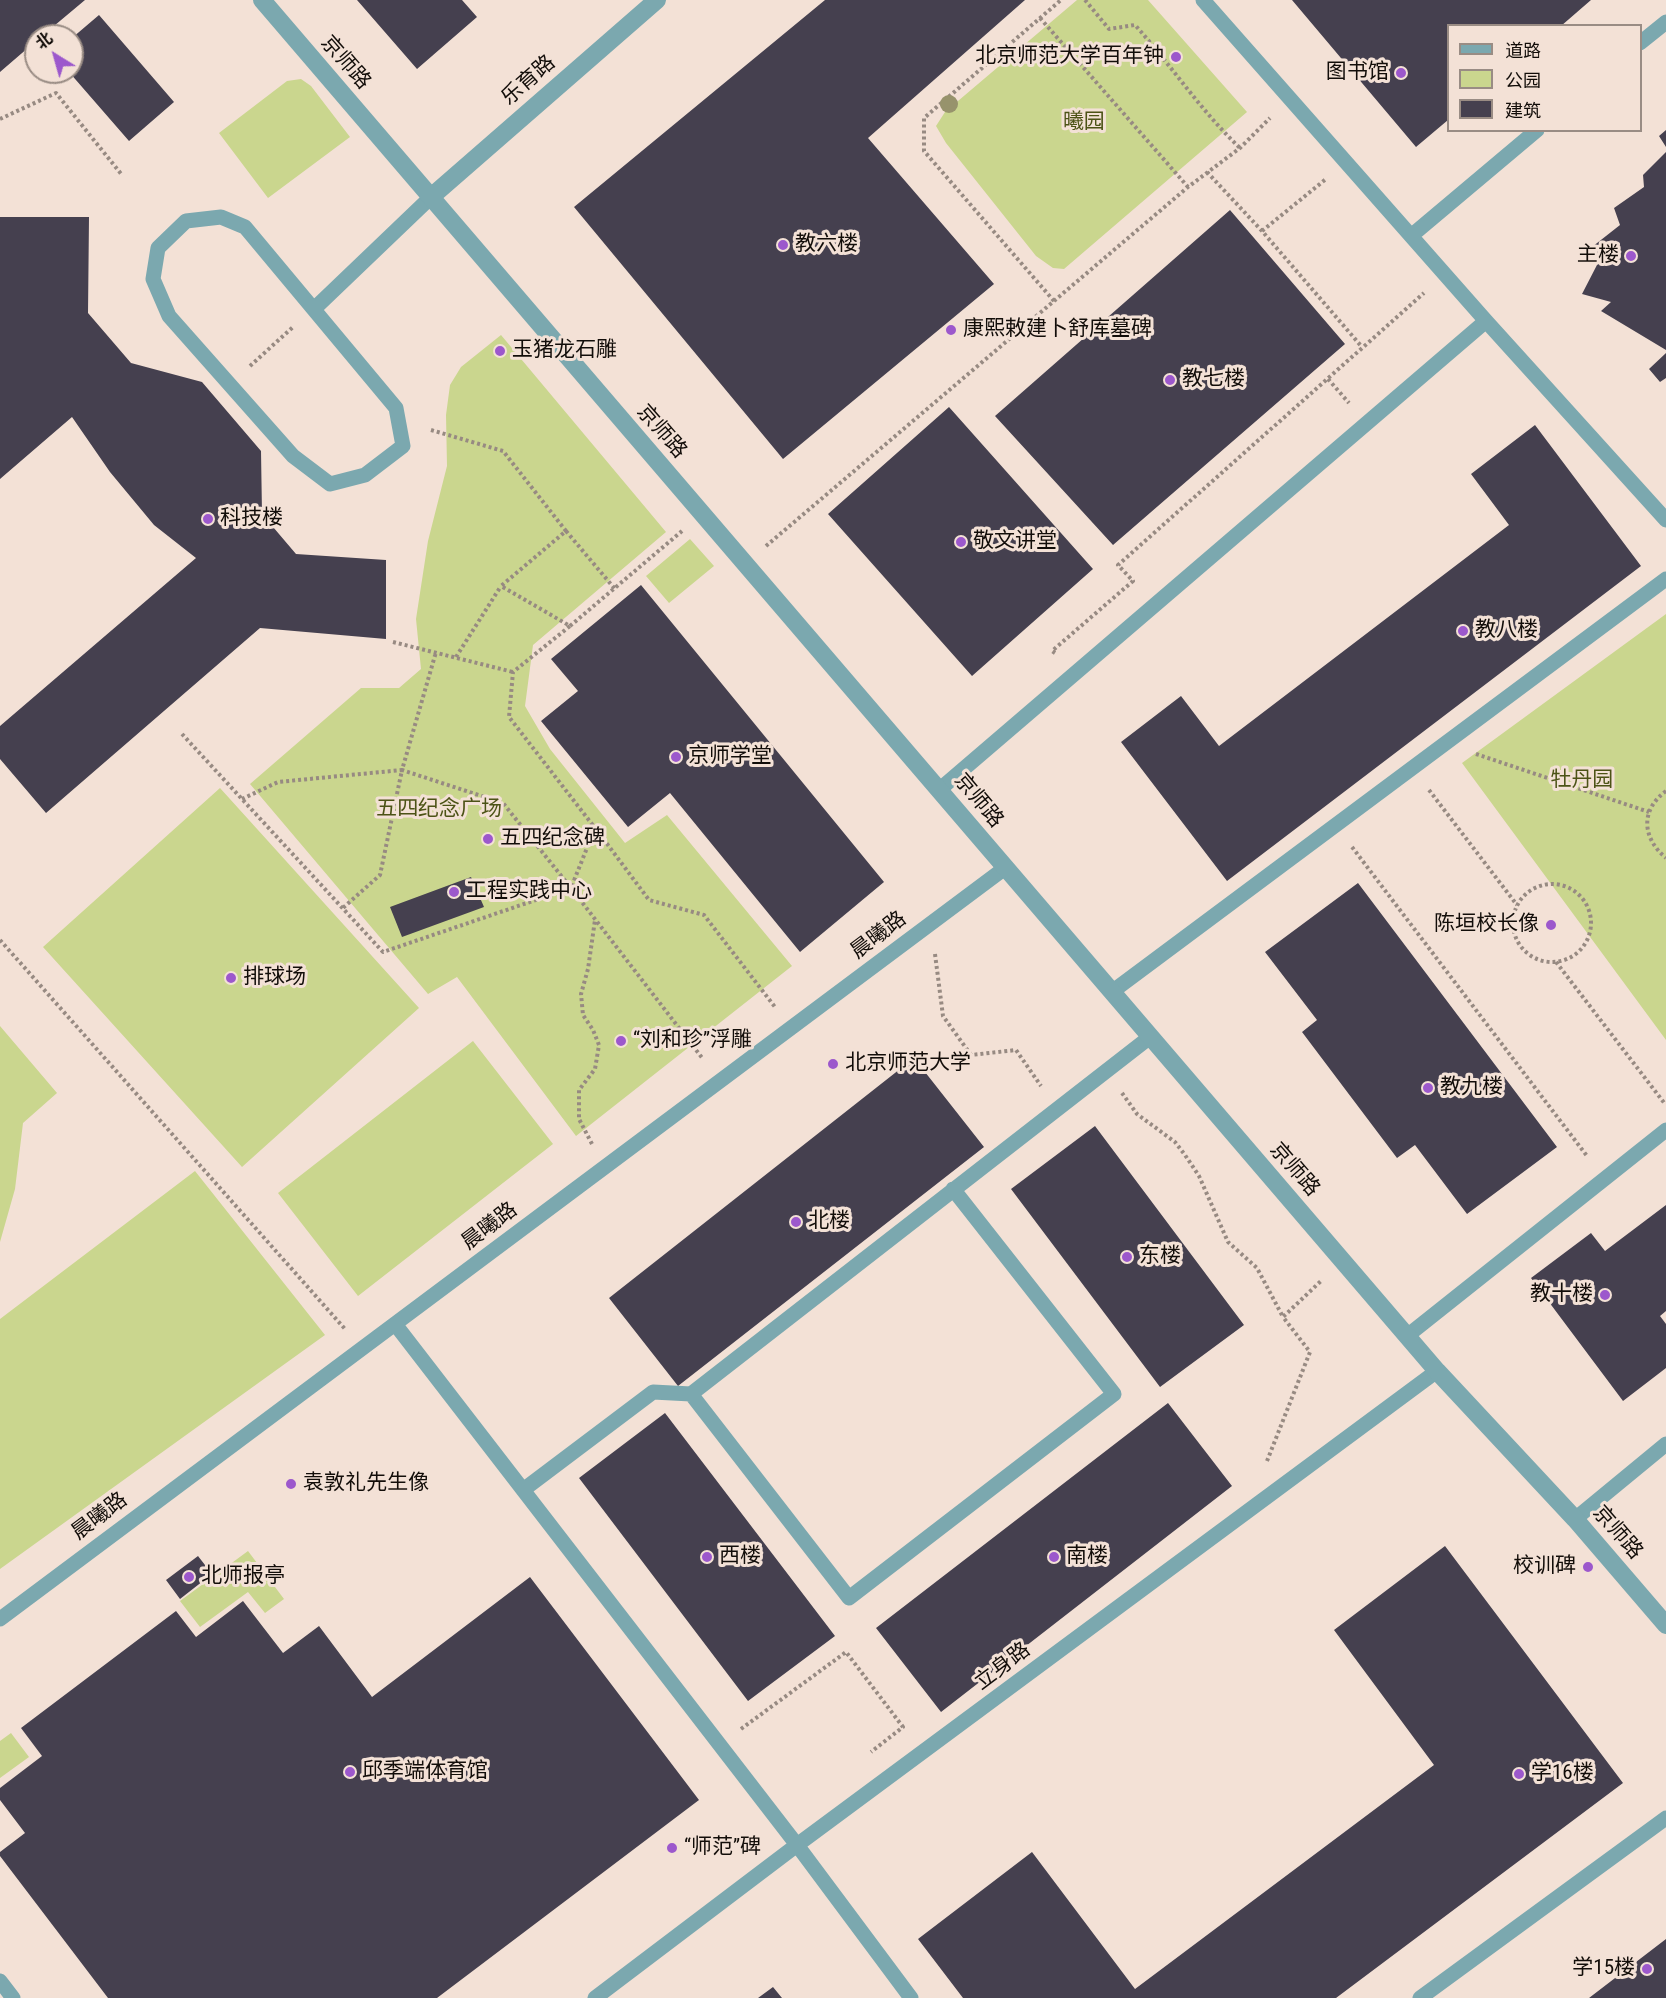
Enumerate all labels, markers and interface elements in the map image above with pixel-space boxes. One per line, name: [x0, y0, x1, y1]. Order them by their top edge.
north arrow: [24, 24, 84, 84]
legend: [1447, 24, 1642, 132]
text: 北: [32, 28, 56, 53]
street label: 京师路: [315, 31, 375, 95]
text: 道路: [1505, 40, 1541, 61]
place label: 北京师范大学百年钟: [975, 44, 1164, 70]
marker: 北京师范大学百年钟: [1169, 50, 1183, 64]
street label: 乐育路: [497, 51, 561, 111]
place label: 图书馆: [1326, 60, 1389, 86]
marker: 图书馆: [1394, 66, 1408, 80]
text: 公园: [1505, 70, 1541, 91]
text: 建筑: [1505, 100, 1541, 121]
park label: 曦园: [1063, 110, 1105, 136]
place label: 教六楼: [795, 232, 858, 258]
marker: 教六楼: [776, 238, 790, 252]
place label: 主楼: [1577, 243, 1619, 269]
marker: 主楼: [1624, 249, 1638, 263]
place label: 康熙敕建卜舒库墓碑: [963, 317, 1152, 343]
marker: 康熙敕建卜舒库墓碑: [944, 323, 958, 337]
place label: 玉猪龙石雕: [512, 338, 617, 364]
marker: 玉猪龙石雕: [493, 344, 507, 358]
place label: 教七楼: [1182, 367, 1245, 393]
marker: 教七楼: [1163, 373, 1177, 387]
street label: 京师路: [631, 400, 691, 464]
place label: 科技楼: [220, 506, 283, 532]
marker: 科技楼: [201, 512, 215, 526]
place label: 敬文讲堂: [973, 529, 1057, 555]
marker: 敬文讲堂: [954, 535, 968, 549]
place label: 教八楼: [1475, 618, 1538, 644]
marker: 教八楼: [1456, 624, 1470, 638]
place label: 京师学堂: [688, 744, 772, 770]
marker: 京师学堂: [669, 750, 683, 764]
park label: 牡丹园: [1551, 768, 1613, 794]
street label: 京师路: [948, 769, 1008, 833]
park label: 五四纪念广场: [376, 797, 502, 823]
place label: 五四纪念碑: [500, 826, 605, 852]
marker: 五四纪念碑: [481, 832, 495, 846]
place label: 工程实践中心: [466, 879, 592, 905]
marker: 工程实践中心: [447, 885, 461, 899]
street label: 晨曦路: [846, 907, 912, 965]
place label: 陈垣校长像: [1434, 912, 1539, 938]
marker: 陈垣校长像: [1544, 918, 1558, 932]
place label: 排球场: [243, 965, 306, 991]
marker: 排球场: [224, 971, 238, 985]
place label: “刘和珍”浮雕: [633, 1028, 752, 1054]
marker: “刘和珍”浮雕: [614, 1034, 628, 1048]
place label: 北京师范大学: [845, 1051, 971, 1077]
marker: 北京师范大学: [826, 1057, 840, 1071]
place label: 教九楼: [1440, 1075, 1503, 1101]
marker: 教九楼: [1421, 1081, 1435, 1095]
street label: 京师路: [1264, 1138, 1324, 1202]
street label: 晨曦路: [457, 1198, 523, 1256]
place label: 北楼: [808, 1209, 850, 1235]
marker: 北楼: [789, 1215, 803, 1229]
place label: 东楼: [1139, 1244, 1181, 1270]
marker: 东楼: [1120, 1250, 1134, 1264]
place label: 教十楼: [1530, 1282, 1593, 1308]
marker: 教十楼: [1598, 1288, 1612, 1302]
place label: 袁敦礼先生像: [303, 1471, 429, 1497]
marker: 袁敦礼先生像: [284, 1477, 298, 1491]
street label: 晨曦路: [67, 1488, 133, 1546]
street label: 京师路: [1587, 1501, 1647, 1565]
place label: 西楼: [719, 1544, 761, 1570]
place label: 南楼: [1066, 1544, 1108, 1570]
marker: 西楼: [700, 1550, 714, 1564]
marker: 南楼: [1047, 1550, 1061, 1564]
place label: 校训碑: [1513, 1554, 1576, 1580]
marker: 校训碑: [1581, 1560, 1595, 1574]
place label: 北师报亭: [201, 1564, 285, 1590]
marker: 北师报亭: [182, 1570, 196, 1584]
street label: 立身路: [970, 1638, 1036, 1696]
place label: 邱季端体育馆: [362, 1759, 488, 1785]
place label: 学16楼: [1531, 1761, 1594, 1787]
marker: 邱季端体育馆: [343, 1765, 357, 1779]
marker: 学16楼: [1512, 1767, 1526, 1781]
place label: “师范”碑: [684, 1835, 761, 1861]
marker: “师范”碑: [665, 1841, 679, 1855]
place label: 学15楼: [1572, 1956, 1635, 1982]
marker: 学15楼: [1640, 1962, 1654, 1976]

